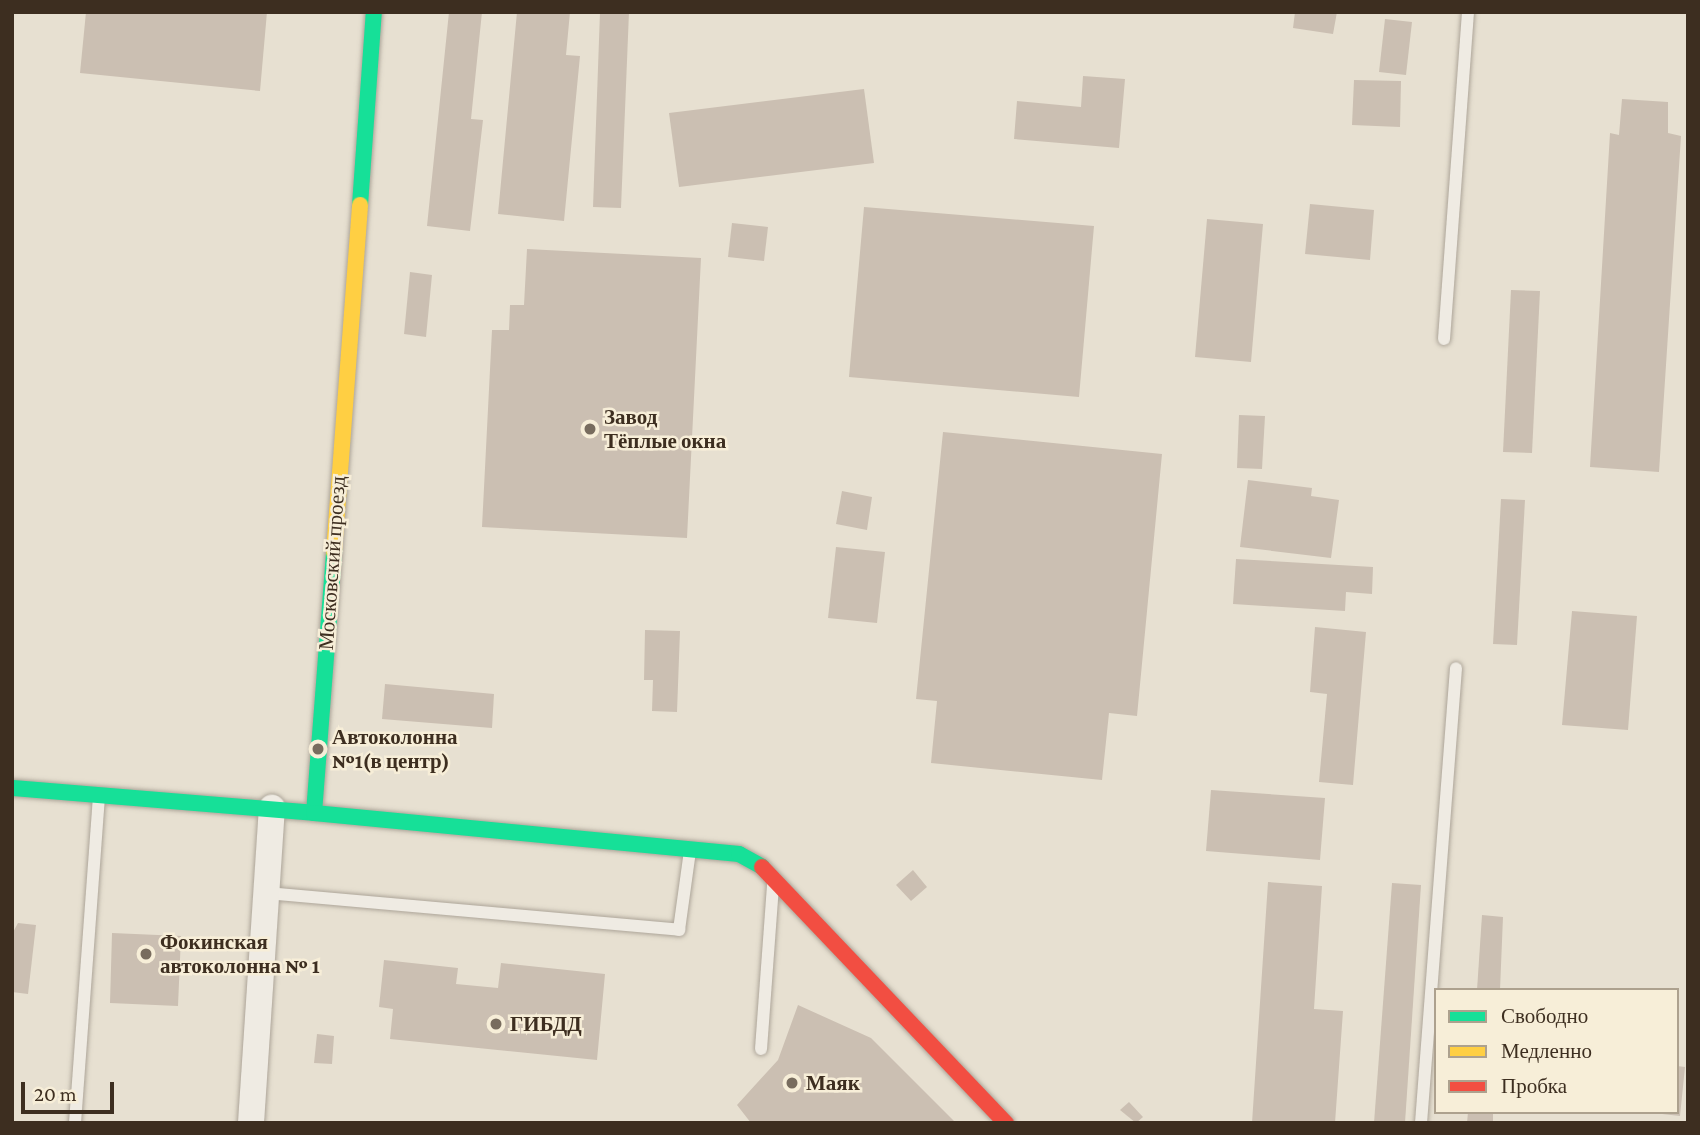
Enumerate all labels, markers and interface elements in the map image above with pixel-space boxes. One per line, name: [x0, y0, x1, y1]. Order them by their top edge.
place label: Завод Тёплые окна: [604, 404, 726, 454]
marker: Завод Тёплые окна: [582, 421, 598, 437]
street label: Московский проезд: [313, 475, 351, 651]
place label: Автоколонна №1(в центр): [332, 724, 458, 774]
marker: Автоколонна №1(в центр): [310, 741, 326, 757]
place label: Фокинская автоколонна № 1: [160, 929, 320, 979]
marker: Фокинская автоколонна № 1: [138, 946, 154, 962]
legend: [1434, 988, 1679, 1114]
text: Свободно: [1501, 1004, 1588, 1028]
place label: ГИБДД: [510, 1011, 582, 1037]
marker: ГИБДД: [488, 1016, 504, 1032]
text: Медленно: [1501, 1039, 1592, 1063]
scale bar: [24, 1068, 117, 1112]
place label: Маяк: [806, 1070, 860, 1096]
text: Пробка: [1501, 1074, 1567, 1098]
marker: Маяк: [784, 1075, 800, 1091]
text: 20 m: [34, 1082, 77, 1106]

